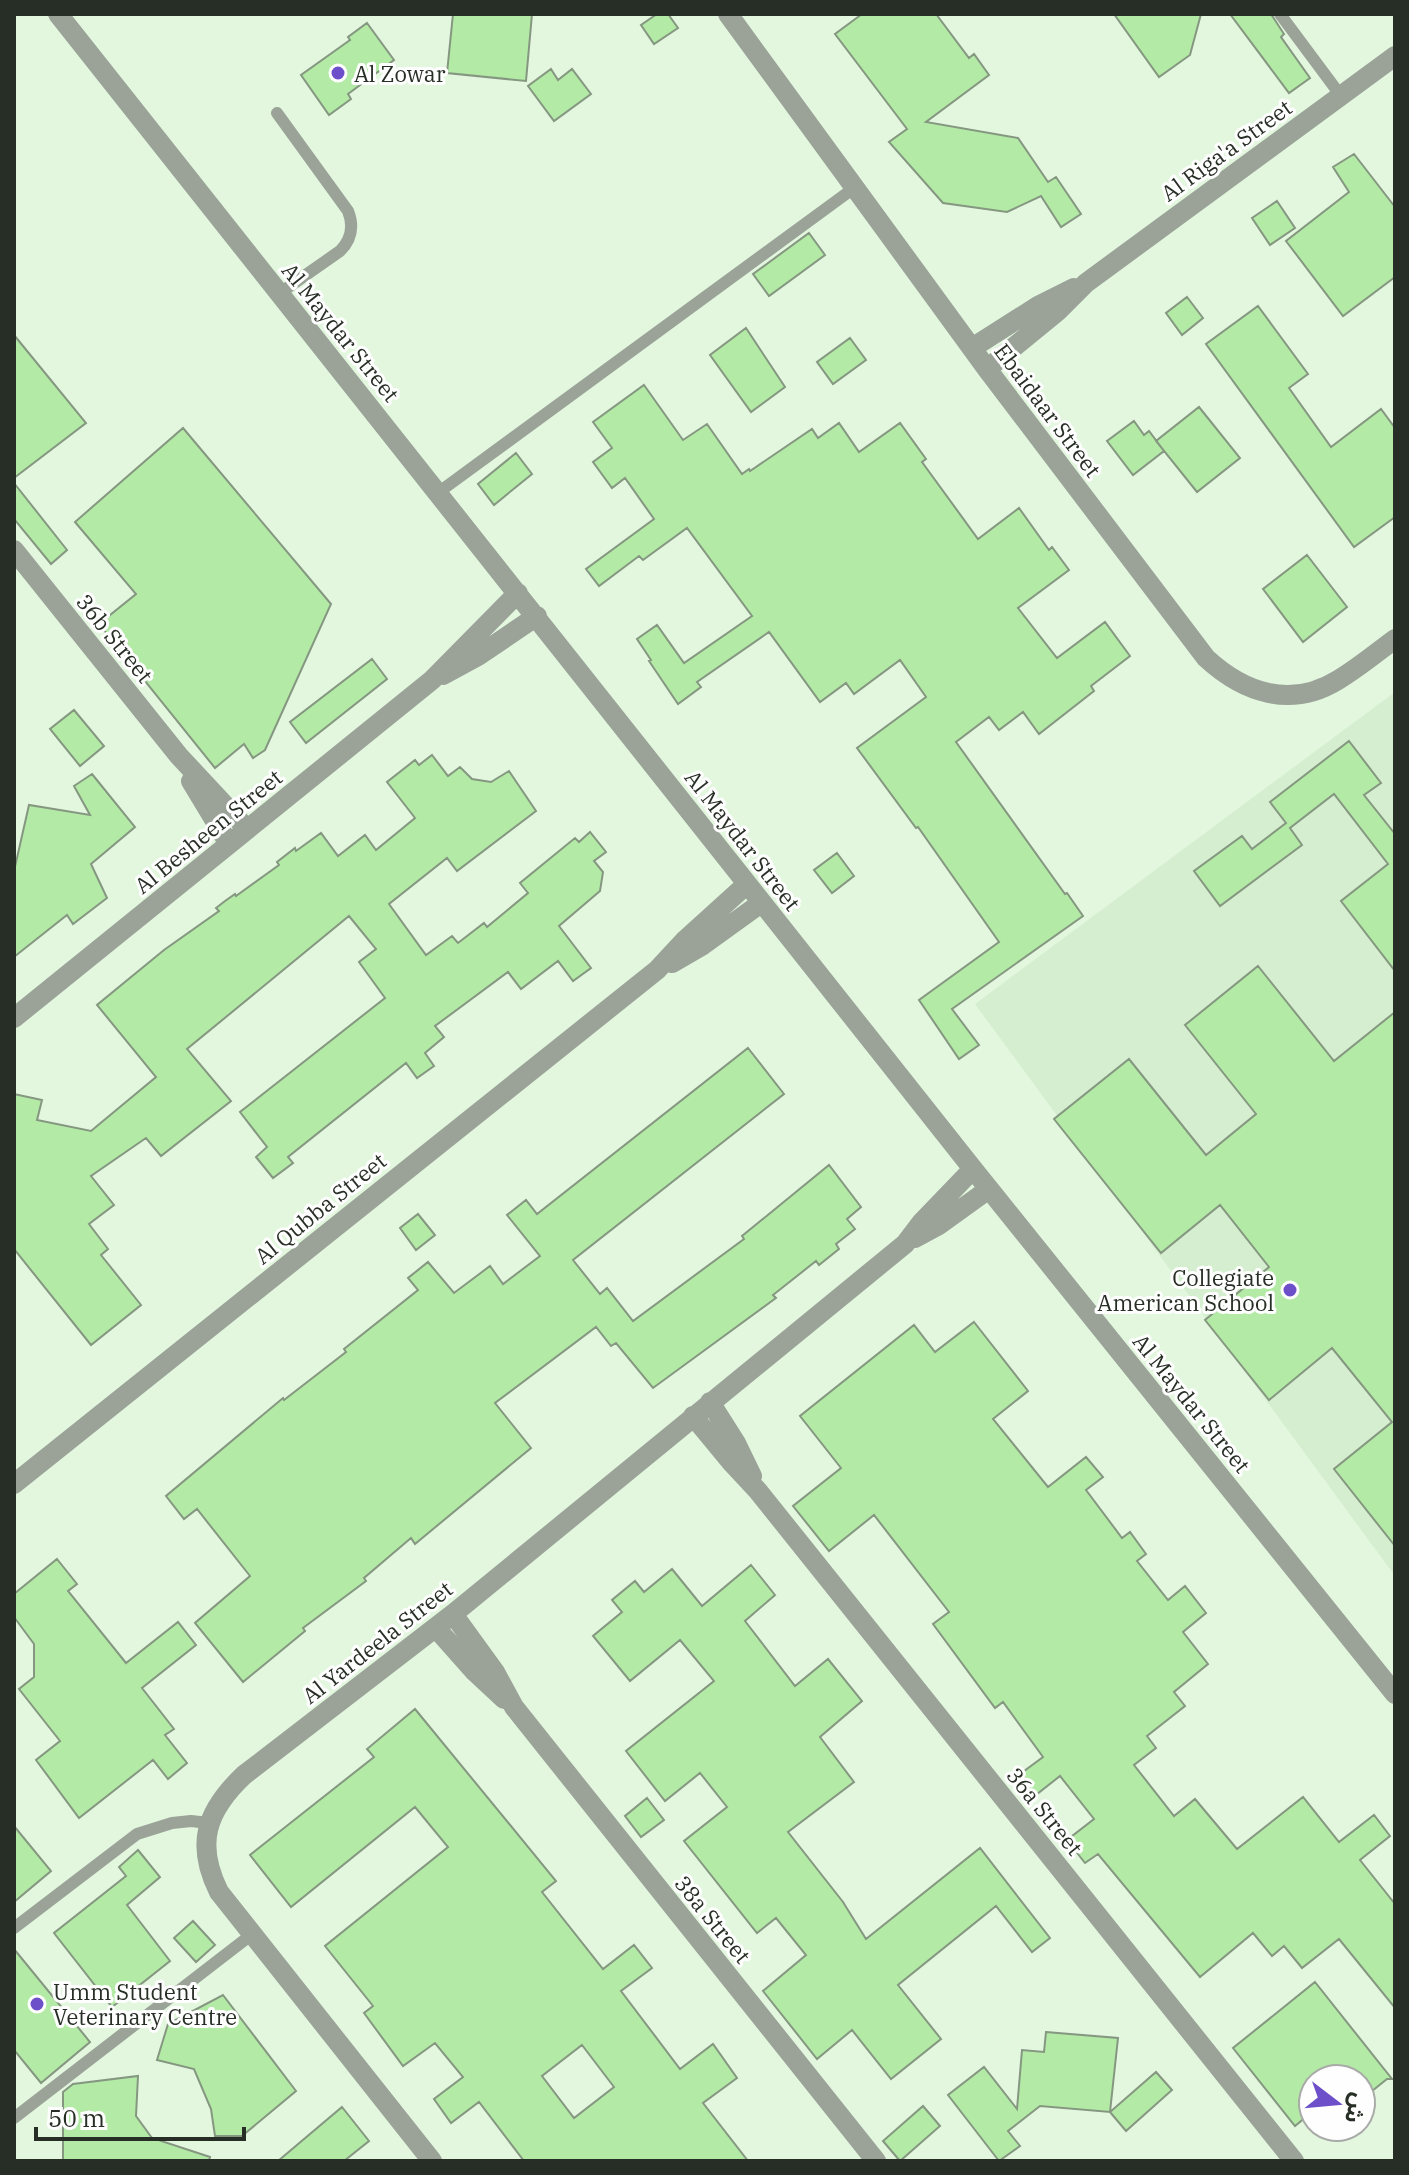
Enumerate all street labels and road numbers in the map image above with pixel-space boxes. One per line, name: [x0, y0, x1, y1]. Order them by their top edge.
street label: Al Riga'a Street: [1155, 93, 1297, 207]
street label: Al Maydar Street: [276, 256, 406, 408]
street label: Ebaidaar Street: [988, 337, 1108, 483]
street label: 36b Street: [70, 588, 160, 689]
street label: Al Besheen Street: [128, 762, 288, 900]
street label: Al Maydar Street: [679, 764, 807, 917]
street label: Al Qubba Street: [248, 1146, 392, 1270]
street label: Al Maydar Street: [1127, 1327, 1257, 1479]
street label: Al Yardeela Street: [296, 1574, 458, 1710]
street label: 36a Street: [1001, 1761, 1090, 1861]
street label: 38a Street: [669, 1869, 758, 1969]

